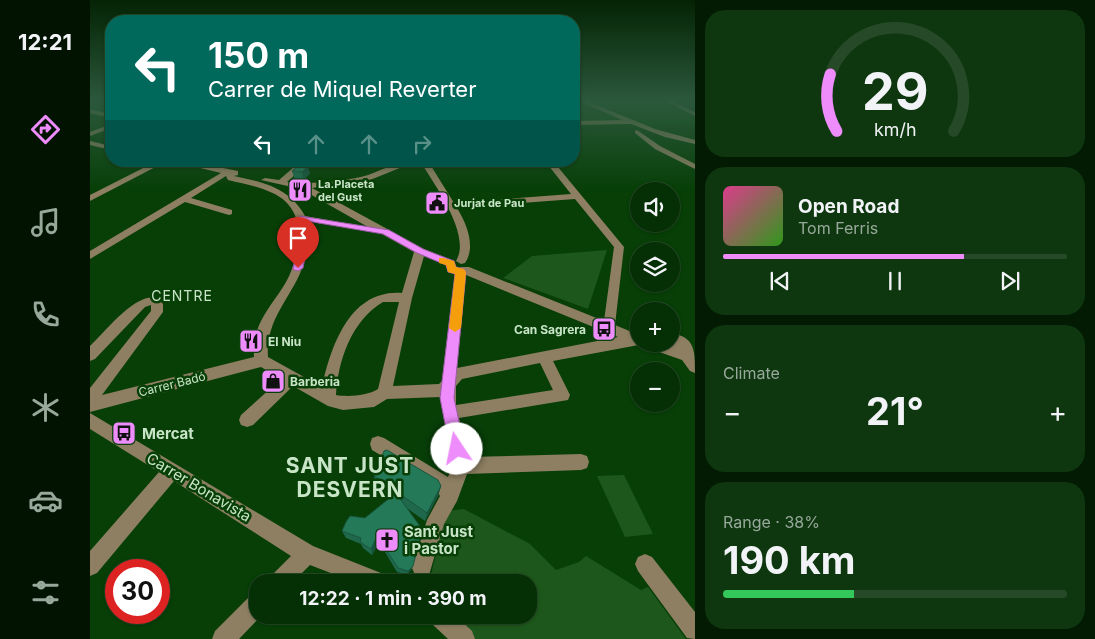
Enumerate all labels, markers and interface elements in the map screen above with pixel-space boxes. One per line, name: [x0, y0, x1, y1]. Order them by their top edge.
text: 12:21: [18, 29, 72, 55]
text: 150 m: [208, 34, 309, 76]
icon: left: [125, 35, 190, 100]
text: 29: [862, 60, 928, 123]
text: Carrer de Miquel Reverter: [208, 76, 476, 102]
icon: directions: [28, 112, 63, 147]
text: km/h: [874, 119, 916, 140]
icon: left: [249, 130, 277, 158]
icon: ahead: [302, 130, 330, 158]
icon: ahead: [355, 130, 383, 158]
icon: right: [408, 130, 436, 158]
restaurant icon: La.Placeta del Gust: [287, 177, 313, 203]
place label: La.Placeta del Gust: [318, 177, 374, 204]
map controls: [630, 182, 680, 412]
button: sound: [630, 182, 680, 232]
public building icon: Jurjat de Pau: [424, 190, 450, 216]
text: Open Road: [798, 195, 899, 218]
place label: Jurjat de Pau: [454, 196, 524, 210]
icon: music: [28, 205, 63, 240]
pin: [277, 217, 319, 268]
text: Tom Ferris: [798, 218, 878, 238]
icon: arrive: [284, 224, 312, 252]
button: layers: [630, 242, 680, 292]
icon: previous: [766, 267, 794, 295]
icon: pause: [881, 267, 909, 295]
icon: next: [996, 267, 1024, 295]
district label: CENTRE: [151, 287, 213, 304]
icon: phone: [28, 297, 63, 332]
button: +: [630, 302, 680, 352]
bus stop icon: Can Sagrera: [591, 316, 617, 342]
place label: Can Sagrera: [514, 322, 586, 337]
restaurant icon: El Niu: [238, 328, 264, 354]
place label: El Niu: [268, 334, 301, 349]
button: −: [630, 362, 680, 412]
text: Climate: [723, 363, 780, 383]
street label: Carrer Badó: [137, 368, 207, 400]
shop icon: Barberia: [260, 368, 286, 394]
place label: Barberia: [290, 374, 340, 389]
text: 21°: [866, 388, 924, 434]
icon: climate: [28, 390, 63, 425]
text: −: [723, 395, 742, 429]
text: +: [1048, 395, 1067, 429]
bus stop icon: Mercat: [111, 420, 137, 446]
position arrow: [430, 422, 482, 474]
place label: Mercat: [142, 424, 194, 443]
street label: Carrer Bonavista: [143, 448, 255, 526]
district label: SANT JUST DESVERN: [286, 453, 414, 502]
icon: car: [28, 483, 63, 518]
text: Range · 38%: [723, 512, 820, 532]
place label: Sant Just i Pastor: [404, 522, 473, 558]
church icon: Sant Just i Pastor: [374, 527, 400, 553]
text: 190 km: [723, 537, 855, 583]
speed limit sign: 30: [105, 559, 170, 624]
icon: filters: [28, 575, 63, 610]
text: 12:22 · 1 min · 390 m: [299, 587, 487, 610]

